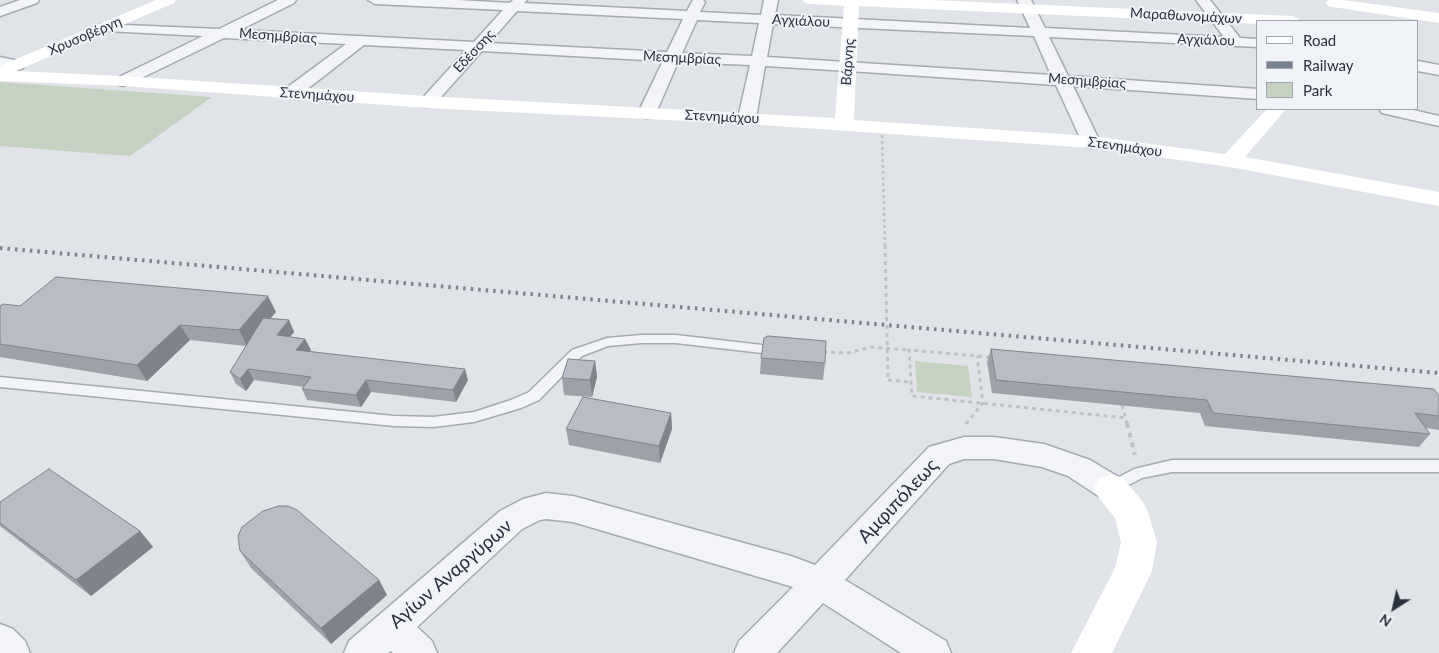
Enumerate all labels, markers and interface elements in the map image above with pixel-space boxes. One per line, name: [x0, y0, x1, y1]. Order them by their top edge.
street label: Μαραθωνομάχων: [1130, 5, 1242, 27]
street label: Αγχιάλου: [772, 11, 830, 31]
street label: Χρυσοβέργη: [46, 13, 124, 59]
legend: [1256, 20, 1419, 110]
street label: Μεσημβρίας: [238, 25, 318, 47]
street label: Εδέσσης: [450, 26, 498, 76]
street label: Αγχιάλου: [1177, 31, 1235, 49]
text: Road: [1303, 31, 1336, 49]
street label: Βάρνης: [838, 38, 858, 86]
street label: Μεσημβρίας: [643, 48, 721, 68]
text: Railway: [1303, 56, 1354, 74]
street label: Μεσημβρίας: [1047, 70, 1127, 92]
text: Park: [1303, 81, 1332, 99]
street label: Στενημάχου: [279, 84, 355, 106]
street label: Στενημάχου: [684, 107, 760, 127]
street label: Στενημάχου: [1087, 133, 1163, 161]
street label: Αμφιπόλεως: [853, 454, 943, 548]
street label: Αγίων Αναργύρων: [385, 515, 517, 633]
north arrow: [1369, 583, 1419, 633]
text: N: [1376, 611, 1394, 631]

